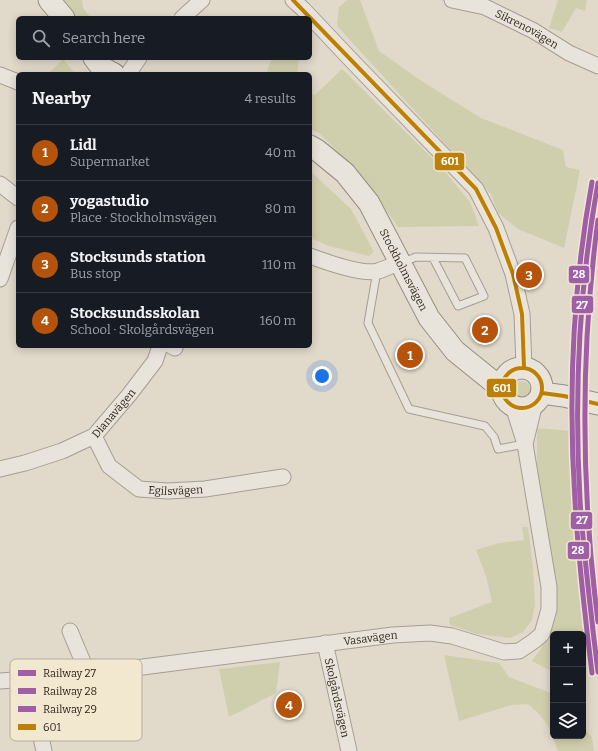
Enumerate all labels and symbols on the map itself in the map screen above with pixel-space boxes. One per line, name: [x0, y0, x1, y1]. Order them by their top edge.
street label: Sikrenovägen: [493, 7, 561, 51]
line badge: 601: [434, 152, 465, 171]
text: 601: [441, 155, 459, 168]
street label: Stockholmsvägen: [377, 227, 431, 313]
pin: 3: [516, 260, 542, 290]
line badge: 28: [568, 265, 590, 284]
text: 28: [573, 268, 586, 281]
line badge: 27: [571, 295, 594, 314]
text: 27: [576, 299, 588, 312]
pin: 2: [472, 315, 498, 345]
pin: 1: [397, 340, 423, 370]
your location: [312, 366, 332, 386]
line badge: 601: [486, 378, 517, 398]
text: 601: [493, 382, 511, 395]
street label: Dianavägen: [89, 386, 138, 440]
street label: Egilsvägen: [148, 483, 203, 498]
line badge: 27: [570, 511, 593, 530]
text: 27: [576, 514, 588, 527]
line badge: 28: [567, 541, 590, 560]
text: 28: [572, 544, 585, 557]
street label: Vasavägen: [343, 628, 398, 648]
street label: Skolgårdsvägen: [322, 657, 352, 739]
legend: [10, 659, 142, 741]
text: Railway 27: [43, 667, 96, 680]
text: Railway 28: [43, 685, 97, 698]
pin: 4: [276, 690, 302, 720]
text: Railway 29: [43, 703, 97, 716]
text: 601: [43, 721, 61, 734]

